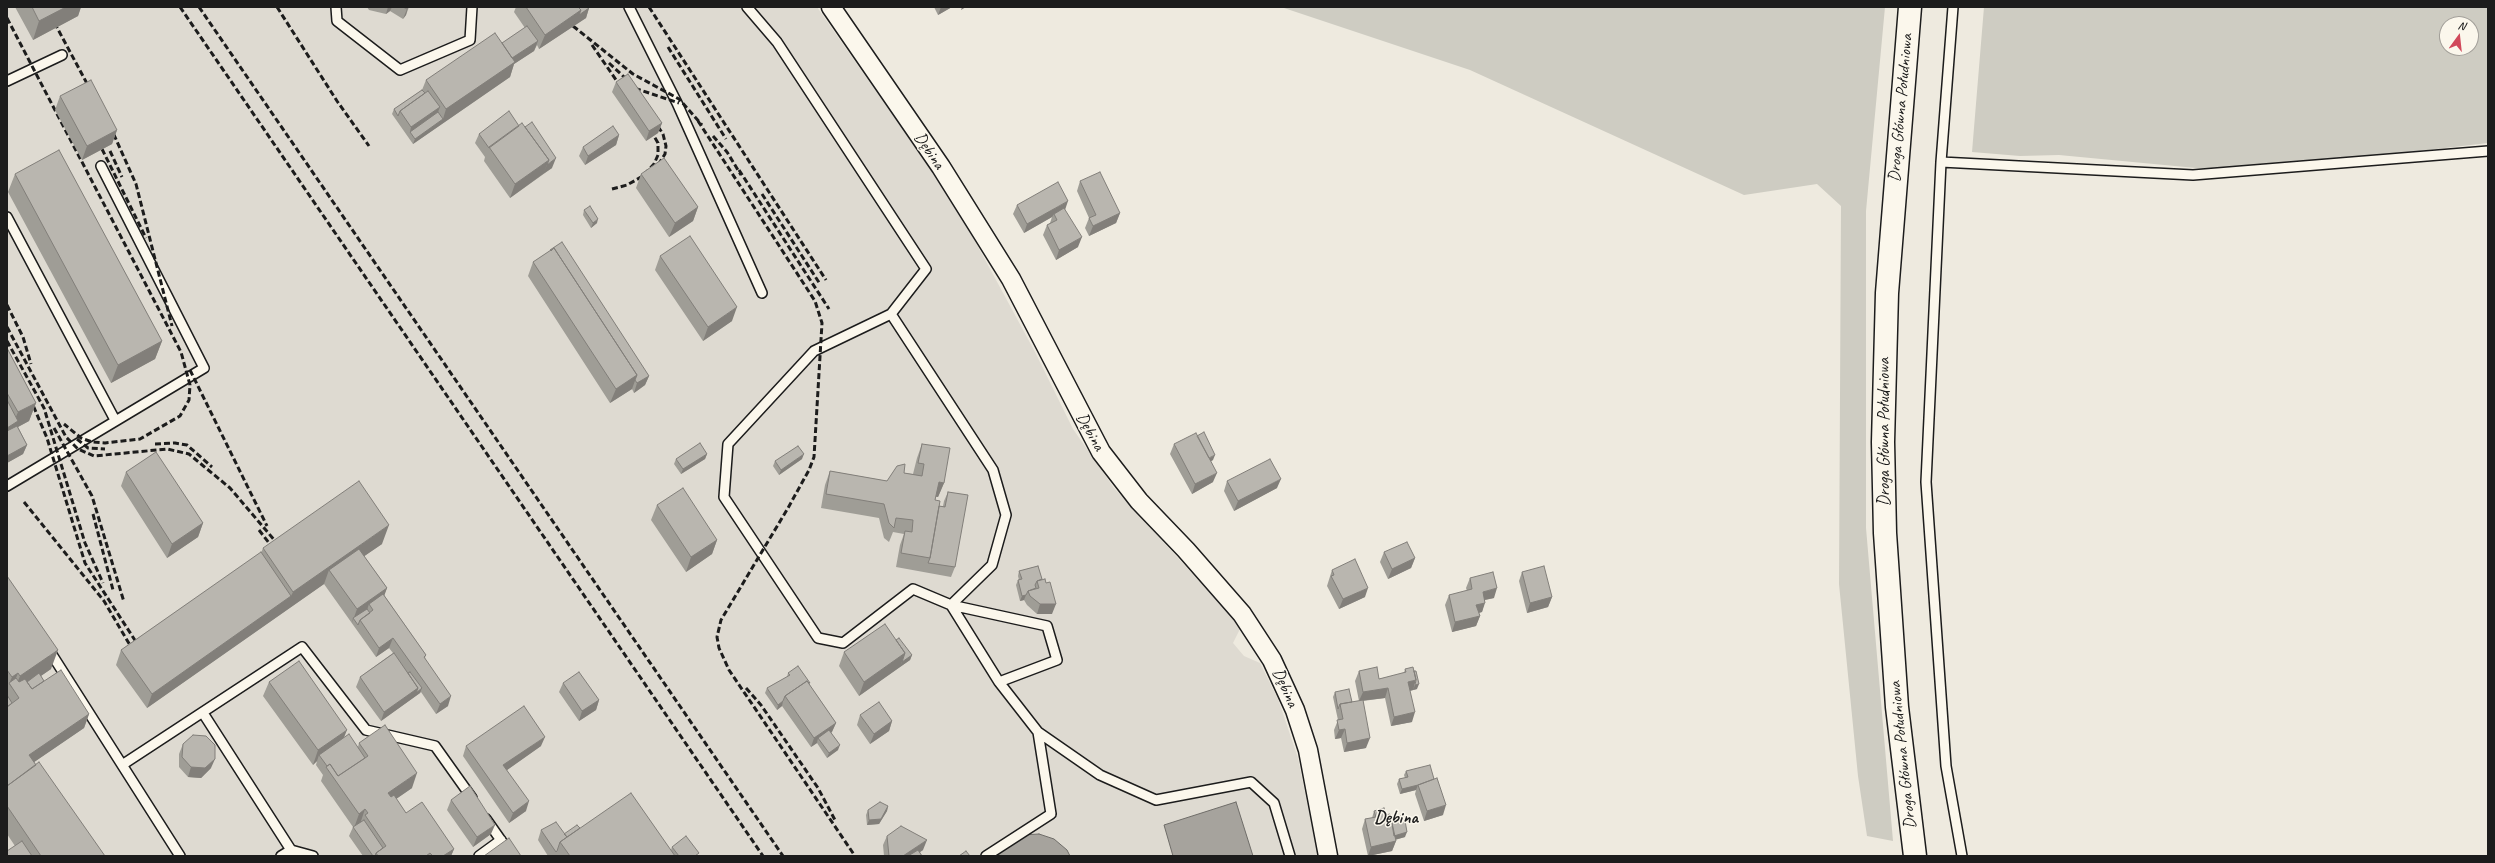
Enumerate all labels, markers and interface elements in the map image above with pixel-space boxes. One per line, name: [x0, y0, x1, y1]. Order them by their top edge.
north arrow: [2439, 16, 2479, 56]
text: N: [2457, 18, 2467, 33]
street label: Droga Główna Południowa: [1884, 33, 1918, 183]
street label: Dębina: [909, 129, 949, 173]
street label: Droga Główna Południowa: [1875, 358, 1895, 506]
street label: Dębina: [1071, 409, 1109, 455]
street label: Dębina: [1267, 665, 1303, 711]
street label: Droga Główna Południowa: [1885, 680, 1921, 830]
district label: Dębina: [1374, 807, 1418, 829]

